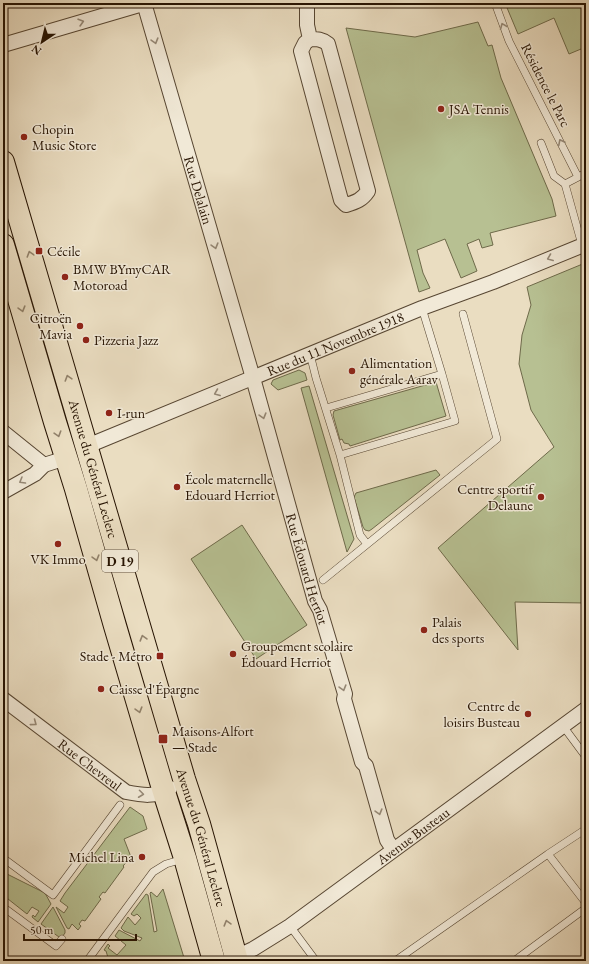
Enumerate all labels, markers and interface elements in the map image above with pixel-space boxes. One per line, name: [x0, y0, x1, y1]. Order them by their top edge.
one-way arrow: [77, 18, 84, 27]
north arrow: [22, 22, 62, 62]
one-way arrow: [500, 22, 508, 29]
one-way arrow: [150, 37, 159, 44]
street label: Résidence le Parc: [517, 40, 575, 130]
text: N: [29, 42, 44, 58]
place label: JSA Tennis: [448, 100, 509, 118]
marker: JSA Tennis: [436, 104, 446, 114]
place label: Chopin Music Store: [32, 120, 97, 154]
marker: Chopin Music Store: [19, 132, 29, 142]
one-way arrow: [558, 139, 565, 146]
street label: Rue Delalain: [180, 154, 217, 227]
place label: Cécile: [47, 242, 81, 260]
one-way arrow: [210, 243, 219, 250]
marker: Cécile: [34, 246, 44, 256]
one-way arrow: [26, 250, 35, 257]
one-way arrow: [546, 254, 553, 262]
place label: BMW BYmyCAR Motoroad: [73, 260, 172, 294]
marker: BMW BYmyCAR Motoroad: [60, 272, 70, 282]
one-way arrow: [17, 305, 26, 312]
street label: Rue du 11 Novembre 1918: [264, 307, 407, 380]
place label: Citroën Mavia: [30, 309, 73, 343]
marker: Citroën Mavia: [75, 321, 85, 331]
place label: Pizzeria Jazz: [94, 331, 159, 349]
marker: Pizzeria Jazz: [81, 335, 91, 345]
place label: Alimentation générale Aarav: [359, 354, 439, 388]
marker: Alimentation générale Aarav: [347, 366, 357, 376]
one-way arrow: [64, 375, 73, 382]
one-way arrow: [213, 388, 221, 396]
street label: Avenue du Général Leclerc: [64, 396, 122, 541]
place label: I-run: [117, 404, 146, 422]
marker: I-run: [104, 408, 114, 418]
one-way arrow: [258, 412, 267, 419]
one-way arrow: [53, 430, 62, 437]
place label: École maternelle Edouard Herriot: [185, 470, 276, 504]
one-way arrow: [19, 476, 26, 483]
place label: Centre sportif Delaune: [457, 480, 535, 514]
marker: École maternelle Edouard Herriot: [172, 482, 182, 492]
marker: Centre sportif Delaune: [536, 492, 546, 502]
street label: Rue Édouard Herriot: [282, 511, 333, 627]
marker: VK Immo: [53, 539, 63, 549]
place label: VK Immo: [30, 550, 86, 568]
road number: D 19: [102, 550, 138, 572]
one-way arrow: [91, 554, 100, 561]
place label: Palais des sports: [432, 613, 485, 647]
marker: Palais des sports: [419, 625, 429, 635]
one-way arrow: [139, 634, 148, 641]
place label: Groupement scolaire Édouard Herriot: [241, 637, 354, 671]
place label: Stade - Métro: [80, 647, 152, 665]
marker: Groupement scolaire Édouard Herriot: [228, 649, 238, 659]
marker: Stade - Métro: [155, 651, 165, 661]
place label: Caisse d'Épargne: [109, 680, 200, 698]
marker: Caisse d'Épargne: [96, 684, 106, 694]
one-way arrow: [338, 684, 347, 691]
place label: Centre de loisirs Busteau: [443, 697, 521, 731]
one-way arrow: [134, 706, 143, 713]
marker: Centre de loisirs Busteau: [523, 709, 533, 719]
one-way arrow: [30, 718, 37, 725]
place label: Maisons-Alfort — Stade: [172, 722, 254, 756]
marker: Maisons-Alfort — Stade: [157, 733, 169, 745]
street label: Rue Chevreul: [54, 735, 126, 795]
street label: Avenue du Général Leclerc: [172, 765, 231, 909]
one-way arrow: [138, 790, 144, 799]
street label: Avenue Busteau: [372, 803, 454, 869]
one-way arrow: [374, 808, 383, 815]
place label: Michel Lina: [69, 848, 134, 866]
marker: Michel Lina: [137, 852, 147, 862]
scale bar: [24, 916, 136, 942]
one-way arrow: [223, 920, 232, 927]
text: 50 m: [30, 922, 54, 938]

